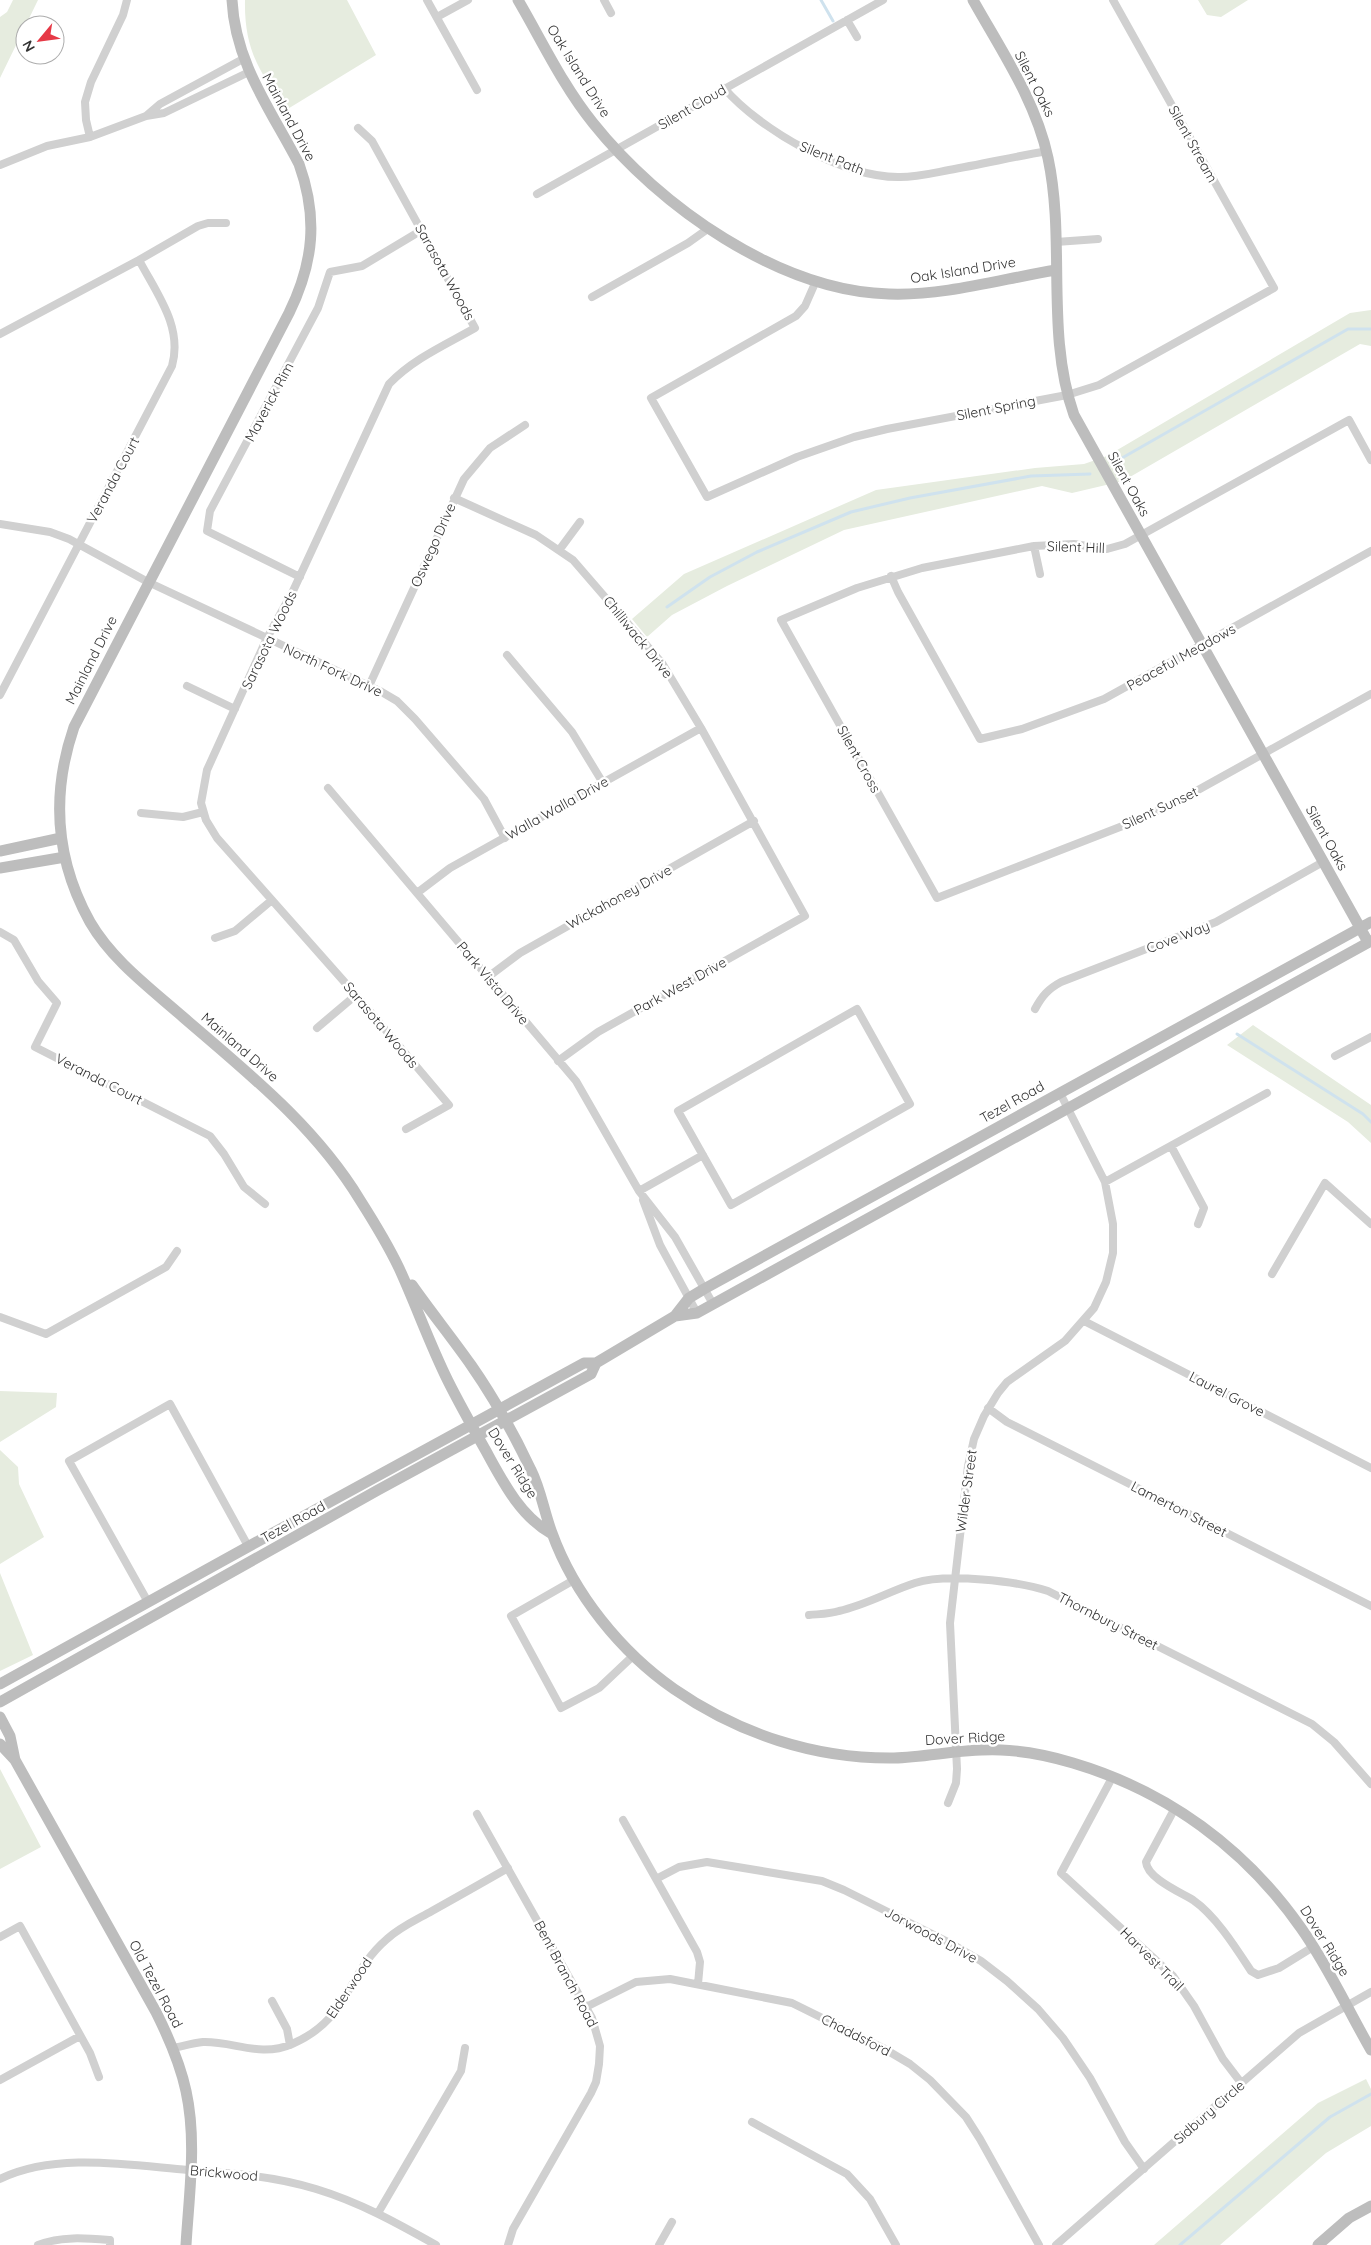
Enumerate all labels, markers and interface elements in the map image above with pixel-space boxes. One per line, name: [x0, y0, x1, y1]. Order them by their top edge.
north arrow: [15, 15, 65, 65]
street label: Oak Island Drive: [543, 21, 615, 121]
text: N: [18, 37, 39, 55]
street label: Silent Oaks: [1011, 48, 1059, 120]
street label: Mainland Drive: [258, 70, 320, 164]
street label: Silent Cloud: [655, 80, 729, 134]
street label: Silent Stream: [1164, 102, 1222, 186]
street label: Silent Path: [797, 137, 867, 179]
street label: Sarasota Woods: [411, 221, 479, 323]
street label: Oak Island Drive: [909, 253, 1017, 287]
street label: Maverick Rim: [241, 359, 297, 445]
street label: Silent Spring: [955, 392, 1037, 424]
street label: Veranda Court: [83, 434, 143, 526]
street label: Silent Oaks: [1104, 448, 1154, 520]
street label: Oswego Drive: [406, 500, 460, 590]
street label: Silent Hill: [1047, 537, 1105, 557]
street label: Sarasota Woods: [237, 588, 301, 692]
street label: Chilliwack Drive: [599, 592, 677, 682]
street label: Mainland Drive: [61, 613, 121, 707]
street label: Peaceful Meadows: [1123, 620, 1239, 694]
street label: North Fork Drive: [281, 639, 385, 701]
street label: Silent Cross: [833, 722, 885, 796]
street label: Walla Walla Drive: [502, 772, 612, 844]
street label: Silent Sunset: [1119, 782, 1201, 833]
street label: Silent Oaks: [1302, 802, 1352, 874]
street label: Wickahoney Drive: [563, 861, 675, 933]
street label: Cove Way: [1144, 917, 1212, 957]
street label: Park Vista Drive: [453, 938, 533, 1028]
street label: Park West Drive: [630, 953, 730, 1019]
street label: Sarasota Woods: [340, 978, 422, 1072]
street label: Mainland Drive: [198, 1008, 283, 1086]
street label: Veranda Court: [53, 1049, 146, 1109]
street label: Tezel Road: [977, 1077, 1047, 1127]
street label: Laurel Grove: [1186, 1367, 1268, 1421]
street label: Dover Ridge: [484, 1424, 542, 1502]
street label: Wilder Street: [951, 1448, 981, 1534]
street label: Lamerton Street: [1128, 1477, 1230, 1541]
street label: Tezel Road: [258, 1497, 328, 1547]
street label: Thornbury Street: [1055, 1588, 1161, 1654]
street label: Dover Ridge: [924, 1727, 1006, 1749]
street label: Dover Ridge: [1296, 1902, 1354, 1980]
street label: Jorwoods Drive: [881, 1903, 981, 1967]
street label: Bent Branch Road: [530, 1918, 602, 2030]
street label: Harvest Trail: [1116, 1923, 1188, 1995]
street label: Old Tezel Road: [125, 1937, 187, 2031]
street label: Elderwood: [322, 1954, 376, 2022]
street label: Chaddsford: [818, 2010, 894, 2060]
street label: Sidbury Circle: [1170, 2076, 1248, 2148]
street label: Brickwood: [189, 2161, 259, 2185]

